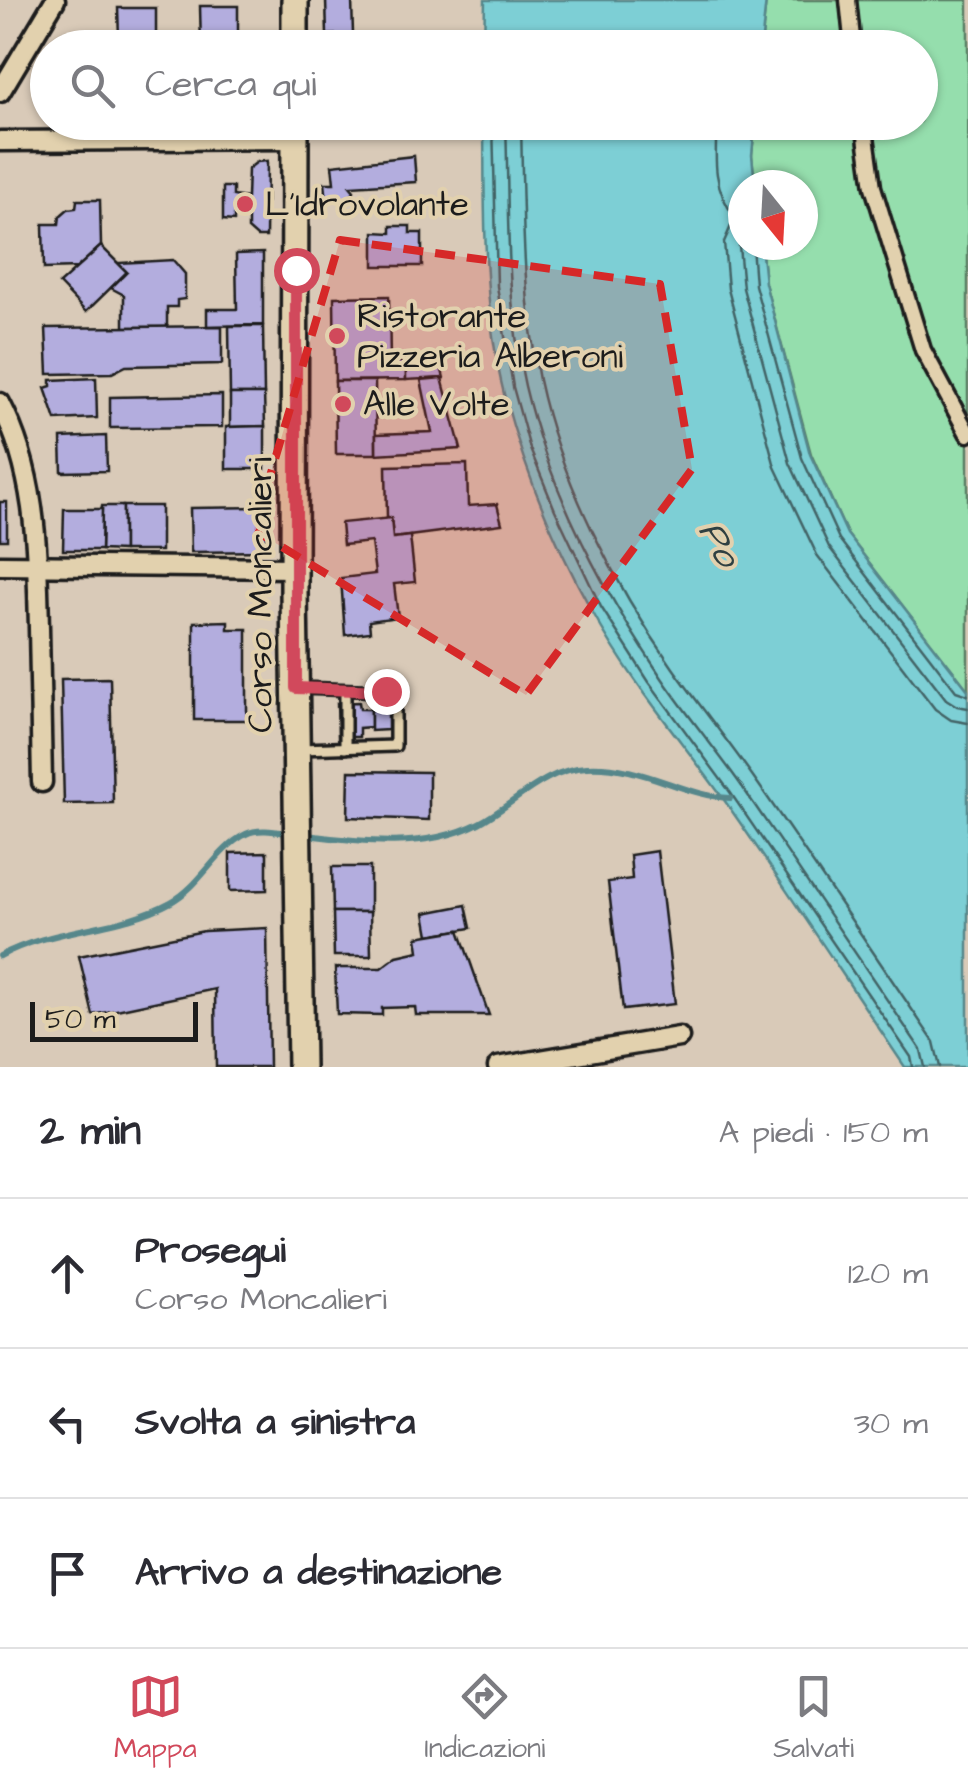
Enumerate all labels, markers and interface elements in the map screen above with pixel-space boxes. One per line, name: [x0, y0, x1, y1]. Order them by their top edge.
search box: [30, 30, 938, 140]
icon: search: [65, 58, 120, 113]
text: Cerca qui: [145, 59, 317, 111]
north arrow: [728, 170, 818, 260]
place label: L'Idrovolante: [265, 180, 469, 229]
marker: L'Idrovolante: [234, 193, 256, 215]
route start: [274, 248, 320, 294]
place label: Ristorante Pizzeria Alberoni: [357, 292, 623, 381]
marker: Ristorante Pizzeria Alberoni: [326, 325, 348, 347]
place label: Alle Volte: [363, 380, 510, 429]
marker: Alle Volte: [332, 393, 354, 415]
street label: Corso Moncalieri: [236, 457, 285, 733]
water label: Po: [685, 511, 754, 579]
route end: [364, 669, 410, 715]
scale bar: [30, 997, 198, 1042]
text: 50 m: [45, 1000, 116, 1039]
text: 2 min: [40, 1103, 141, 1161]
text: A piedi · 150 m: [719, 1110, 928, 1155]
text: Prosegui: [135, 1225, 286, 1277]
icon: ahead: [40, 1246, 95, 1301]
text: 120 m: [848, 1251, 928, 1296]
text: Corso Moncalieri: [135, 1277, 387, 1322]
icon: left: [40, 1396, 95, 1451]
text: Svolta a sinistra: [135, 1397, 415, 1449]
text: 30 m: [854, 1401, 928, 1446]
icon: arrive: [40, 1546, 95, 1601]
text: Arrivo a destinazione: [135, 1547, 502, 1599]
tab: Mappa: [114, 1669, 197, 1768]
tab: Indicazioni: [424, 1669, 545, 1768]
tab: Salvati: [773, 1669, 854, 1768]

